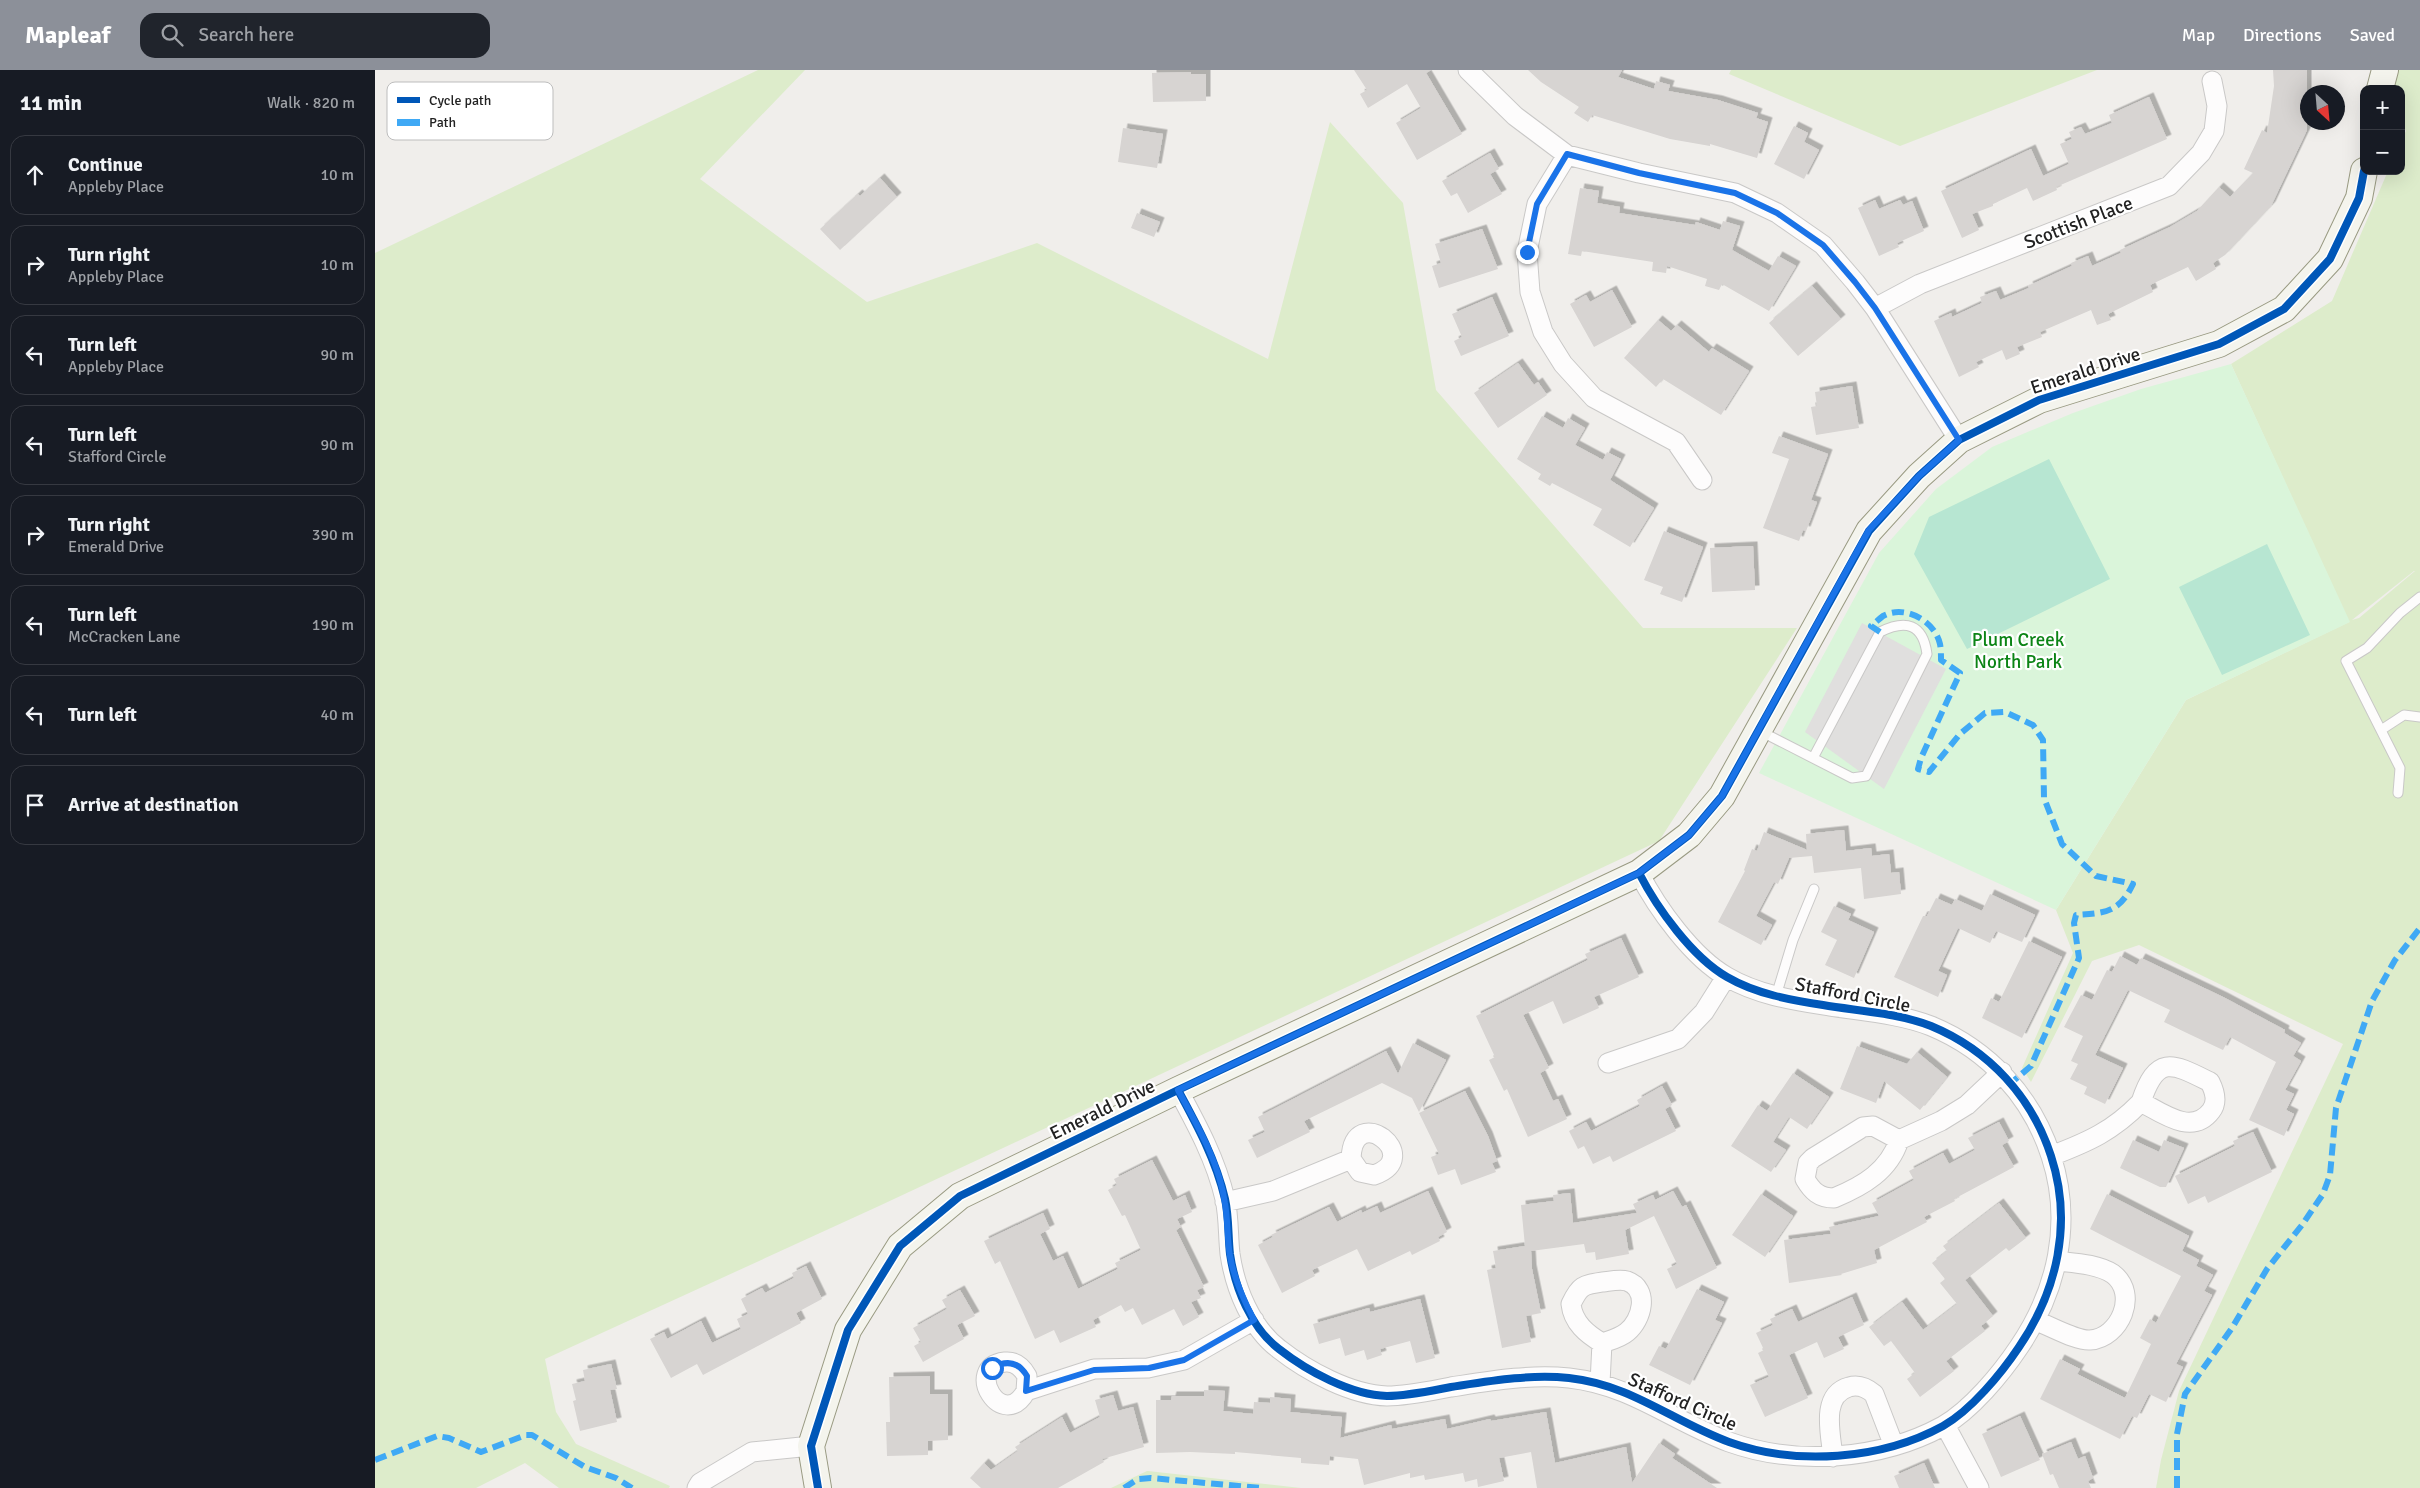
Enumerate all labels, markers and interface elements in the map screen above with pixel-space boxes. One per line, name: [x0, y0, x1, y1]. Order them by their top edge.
search box: [140, 13, 490, 58]
text: Mapleaf: [25, 20, 110, 50]
icon: search: [158, 21, 186, 49]
text: Search here: [198, 23, 294, 47]
text: Map: [2182, 24, 2215, 46]
text: Directions: [2243, 24, 2322, 46]
text: Saved: [2350, 24, 2395, 46]
legend: [387, 82, 553, 140]
north arrow: [2300, 85, 2345, 130]
map controls: [2360, 85, 2405, 175]
button: +: [2360, 85, 2405, 130]
text: 11 min: [20, 90, 82, 116]
text: Cycle path: [429, 92, 491, 109]
text: Walk · 820 m: [267, 93, 355, 113]
text: Path: [429, 114, 456, 131]
button: −: [2360, 130, 2405, 175]
text: Continue: [68, 153, 143, 177]
icon: ahead: [21, 161, 49, 189]
text: 10 m: [320, 165, 354, 185]
text: Appleby Place: [68, 177, 164, 197]
street label: Scottish Place: [2020, 191, 2136, 255]
route end: [1516, 241, 1539, 264]
text: Turn right: [68, 243, 150, 267]
icon: right: [21, 251, 49, 279]
text: 10 m: [320, 255, 354, 275]
text: Appleby Place: [68, 267, 164, 287]
text: Turn left: [68, 333, 137, 357]
icon: left: [21, 341, 49, 369]
street label: Emerald Drive: [2027, 342, 2143, 400]
text: 90 m: [320, 345, 354, 365]
text: Appleby Place: [68, 357, 164, 377]
text: Turn left: [68, 423, 137, 447]
icon: left: [21, 431, 49, 459]
text: 90 m: [320, 435, 354, 455]
text: Stafford Circle: [68, 447, 166, 467]
text: Turn right: [68, 513, 150, 537]
icon: right: [21, 521, 49, 549]
text: 390 m: [312, 525, 354, 545]
text: Emerald Drive: [68, 537, 164, 557]
text: Turn left: [68, 603, 137, 627]
icon: left: [21, 611, 49, 639]
text: 190 m: [312, 615, 354, 635]
text: McCracken Lane: [68, 627, 181, 647]
park label: Plum Creek North Park: [1972, 628, 2065, 674]
icon: left: [21, 701, 49, 729]
text: Turn left: [68, 703, 137, 727]
text: 40 m: [320, 705, 354, 725]
icon: arrive: [21, 791, 49, 819]
text: Arrive at destination: [68, 793, 239, 817]
street label: Stafford Circle: [1793, 972, 1912, 1018]
street label: Emerald Drive: [1046, 1074, 1159, 1146]
route start: [981, 1357, 1004, 1380]
street label: Stafford Circle: [1624, 1367, 1741, 1437]

